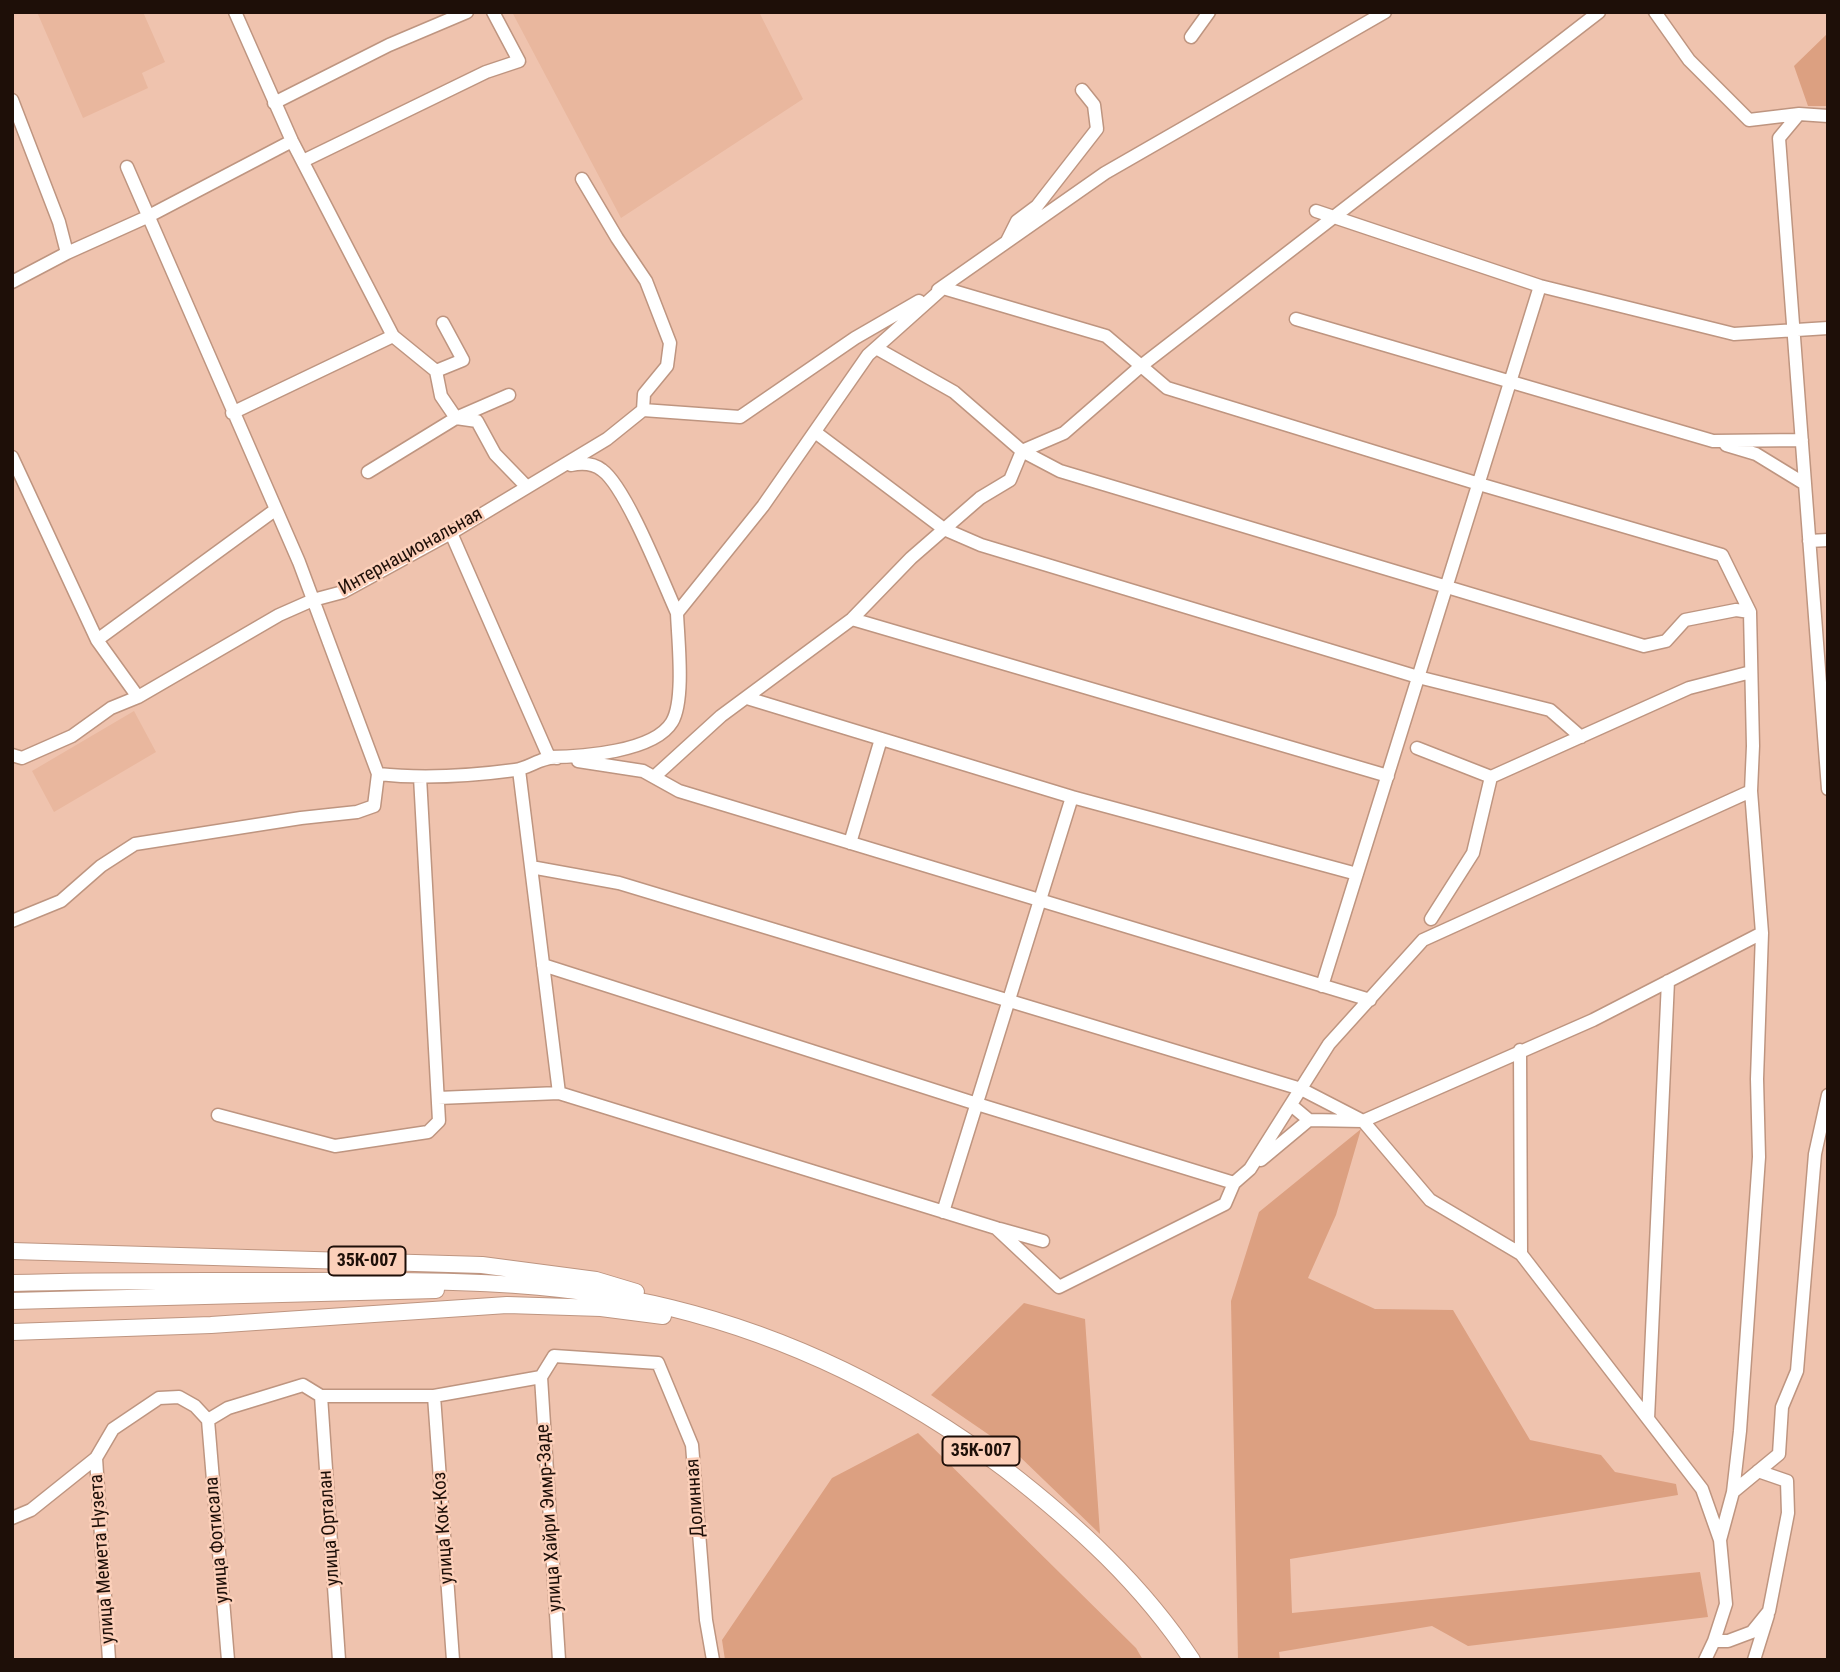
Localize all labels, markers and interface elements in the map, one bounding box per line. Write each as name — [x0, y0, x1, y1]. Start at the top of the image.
street label: Интернациональная — [335, 503, 487, 601]
road number: 35К-007 — [328, 1246, 406, 1276]
street label: улица Хайри Эимр-Заде — [532, 1423, 568, 1613]
road number: 35К-007 — [942, 1436, 1020, 1466]
street label: Долинная — [682, 1458, 710, 1538]
street label: улица Орталан — [315, 1469, 345, 1587]
street label: улица Кок-Коз — [429, 1471, 459, 1585]
street label: улица Мемета Нузета — [86, 1473, 120, 1645]
street label: улица Фотисала — [201, 1476, 235, 1604]

